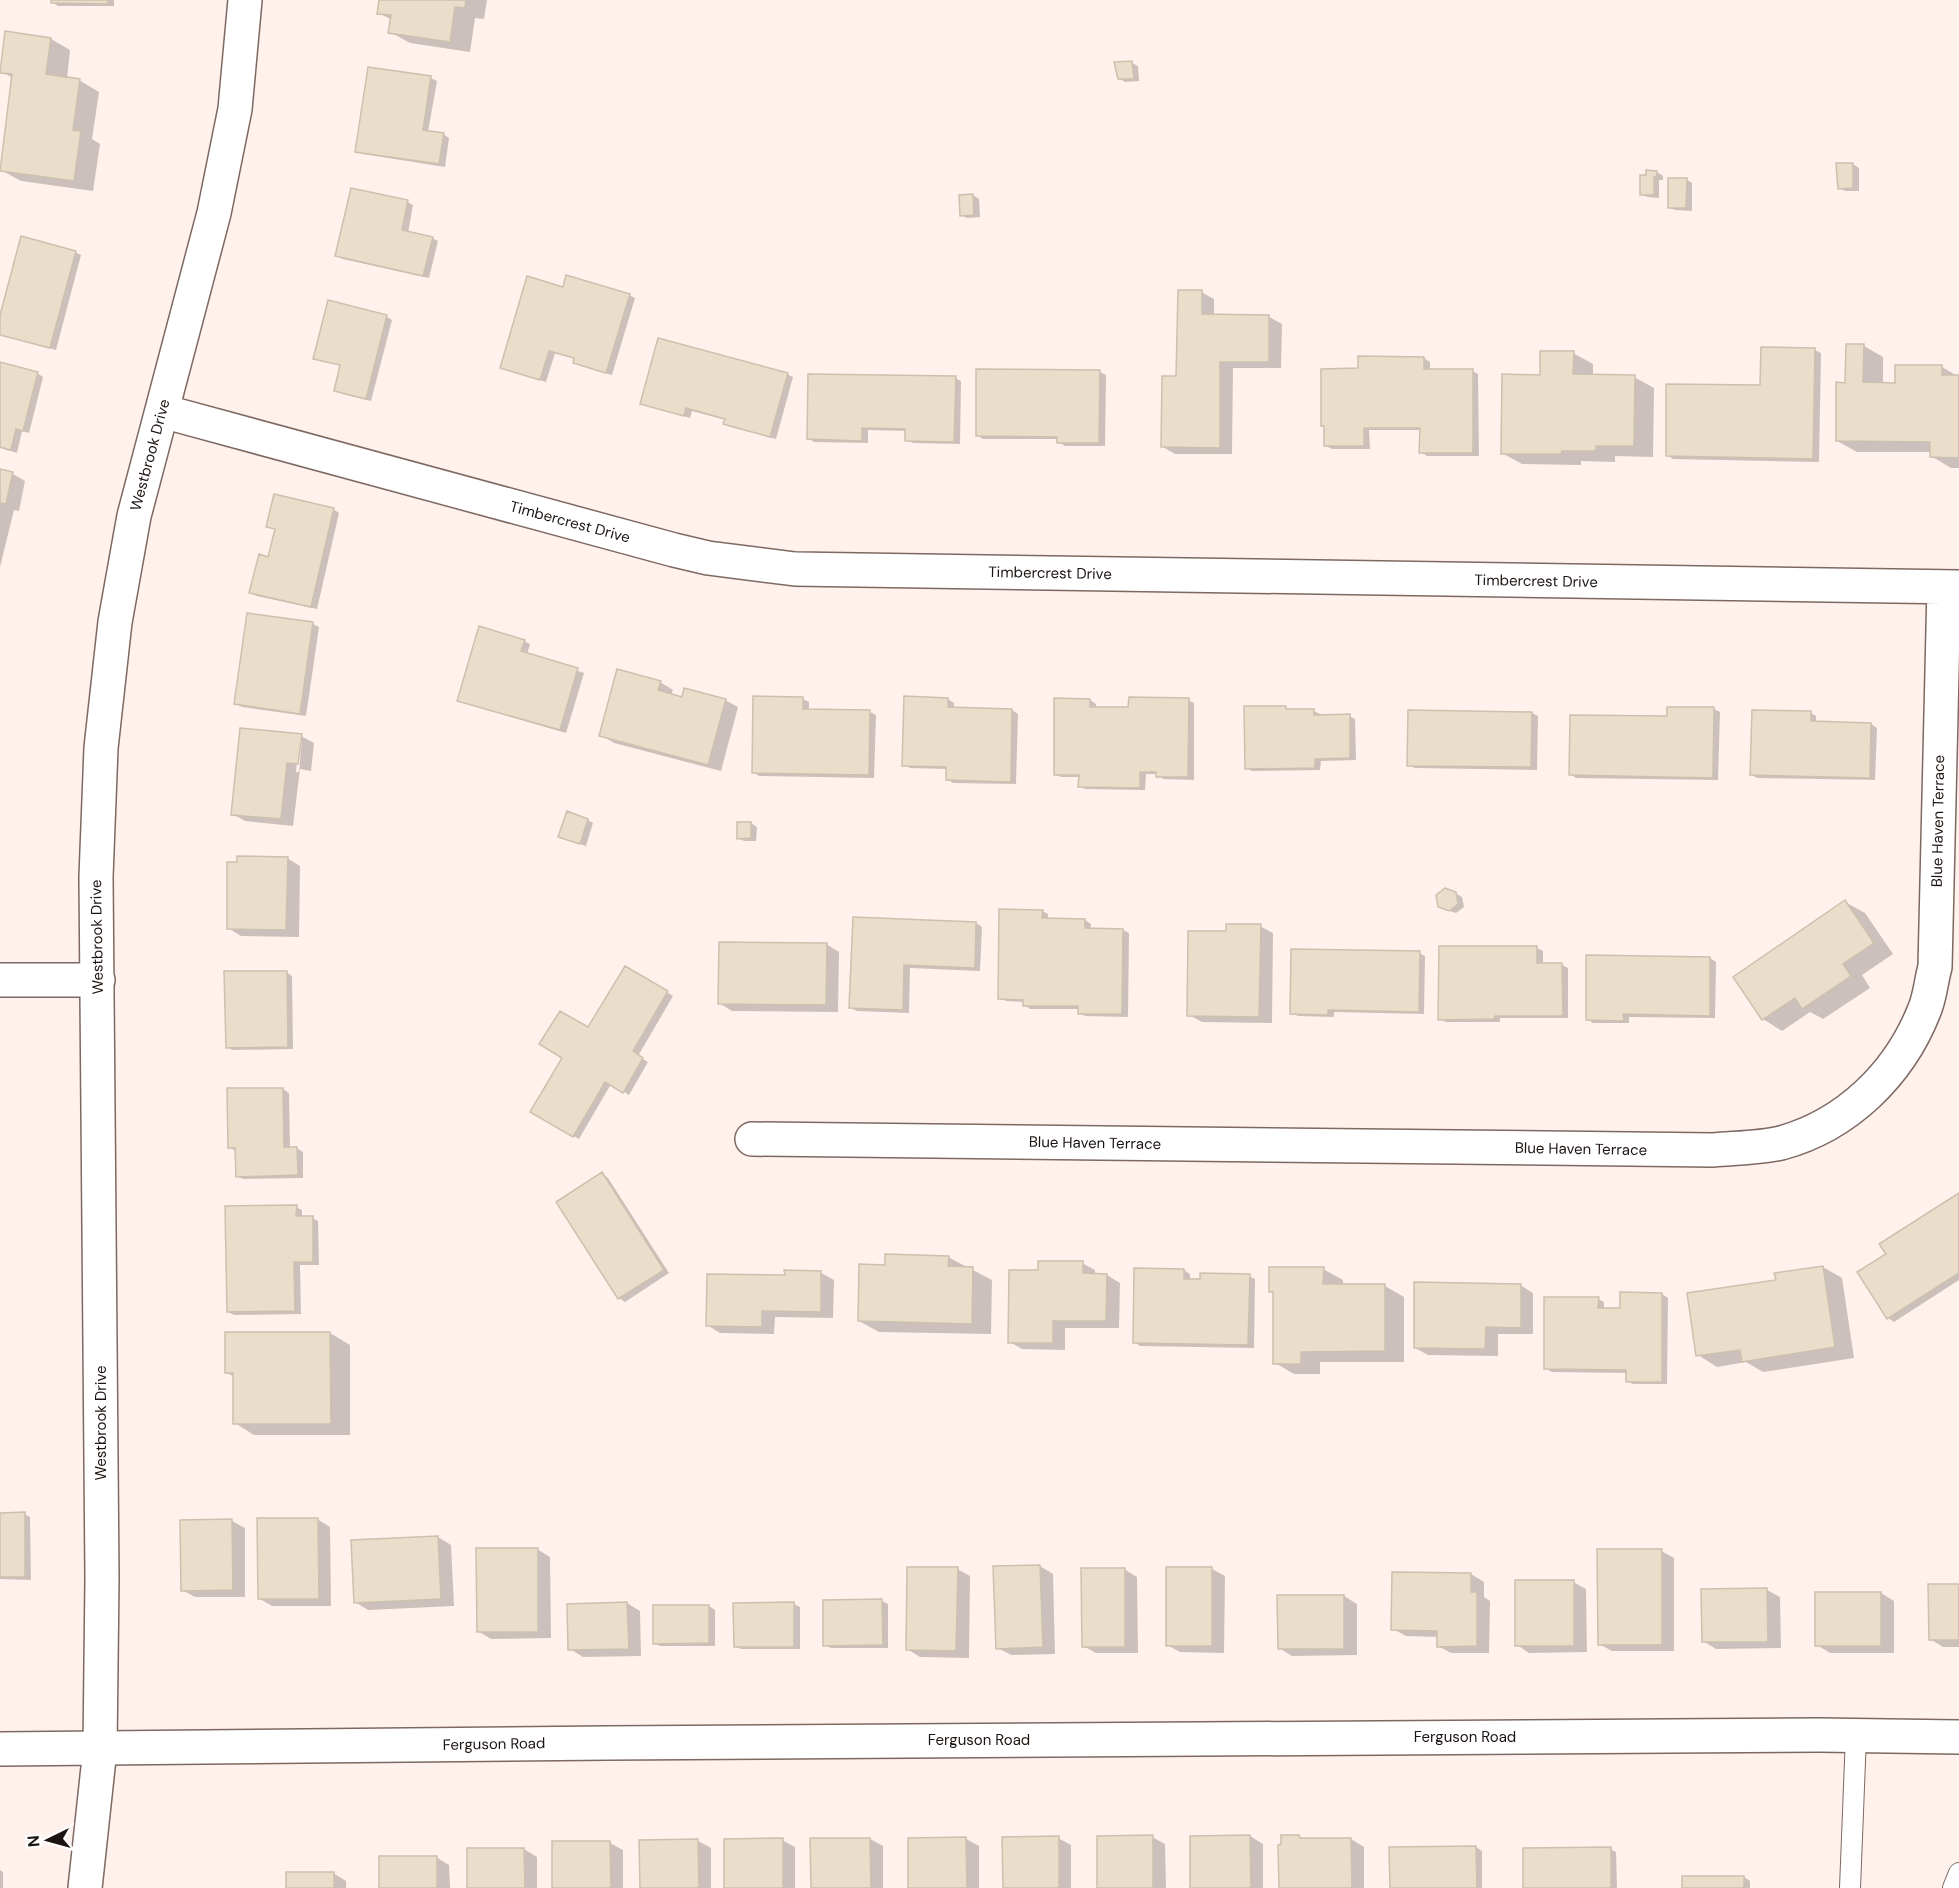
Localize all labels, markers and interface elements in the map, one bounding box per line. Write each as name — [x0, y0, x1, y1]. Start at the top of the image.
street label: Westbrook Drive — [125, 397, 175, 513]
street label: Timbercrest Drive — [508, 496, 632, 548]
street label: Timbercrest Drive — [988, 562, 1112, 584]
street label: Timbercrest Drive — [1474, 570, 1598, 592]
street label: Blue Haven Terrace — [1927, 755, 1949, 887]
street label: Westbrook Drive — [86, 879, 108, 995]
street label: Blue Haven Terrace — [1029, 1132, 1161, 1154]
street label: Blue Haven Terrace — [1515, 1138, 1647, 1160]
street label: Westbrook Drive — [91, 1366, 111, 1480]
street label: Ferguson Road — [1414, 1727, 1516, 1747]
street label: Ferguson Road — [928, 1730, 1030, 1750]
street label: Ferguson Road — [443, 1733, 545, 1755]
north arrow — [18, 1810, 78, 1870]
text: N — [23, 1835, 45, 1848]

